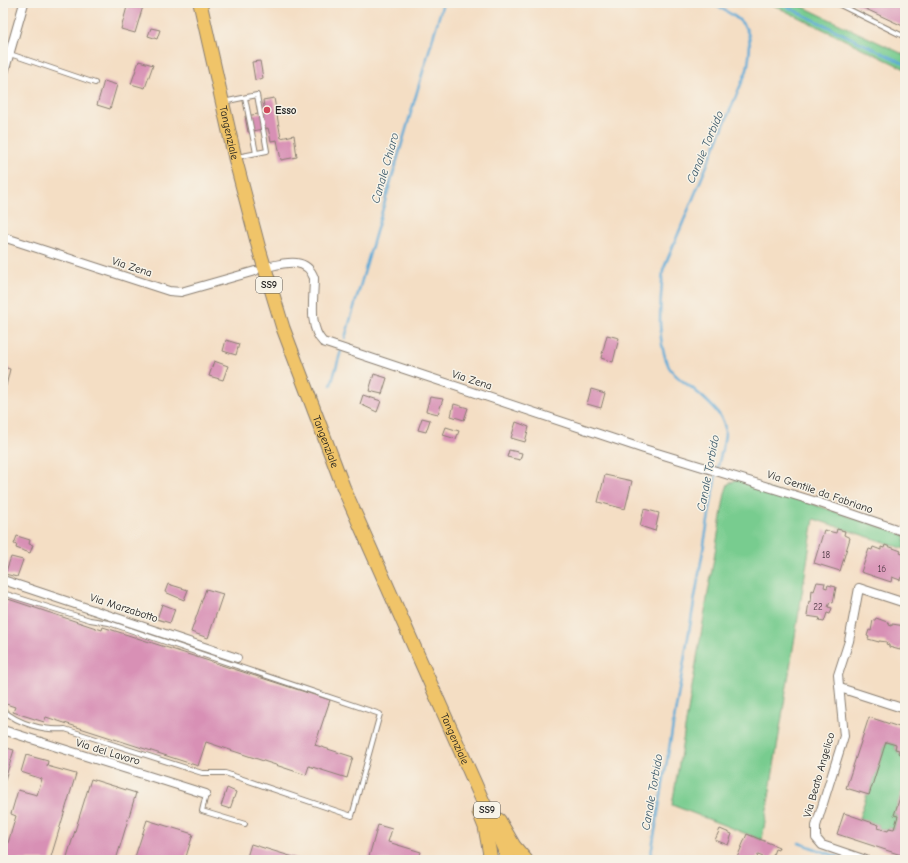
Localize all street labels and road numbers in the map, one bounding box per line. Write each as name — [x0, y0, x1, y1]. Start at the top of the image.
street label: Tangenziale — [217, 105, 242, 161]
street label: Via Zena — [110, 254, 154, 280]
road number: SS9 — [256, 277, 282, 293]
street label: Via Zena — [450, 367, 494, 393]
street label: Tangenziale — [310, 414, 342, 470]
street label: Via Gentile da Fabriano — [765, 468, 875, 516]
street label: Via Marzabotto — [88, 591, 160, 625]
street label: Tangenziale — [438, 711, 472, 767]
street label: Via Beato Angelico — [801, 731, 837, 819]
street label: Via del Lavoro — [74, 736, 142, 768]
road number: SS9 — [474, 802, 500, 818]

